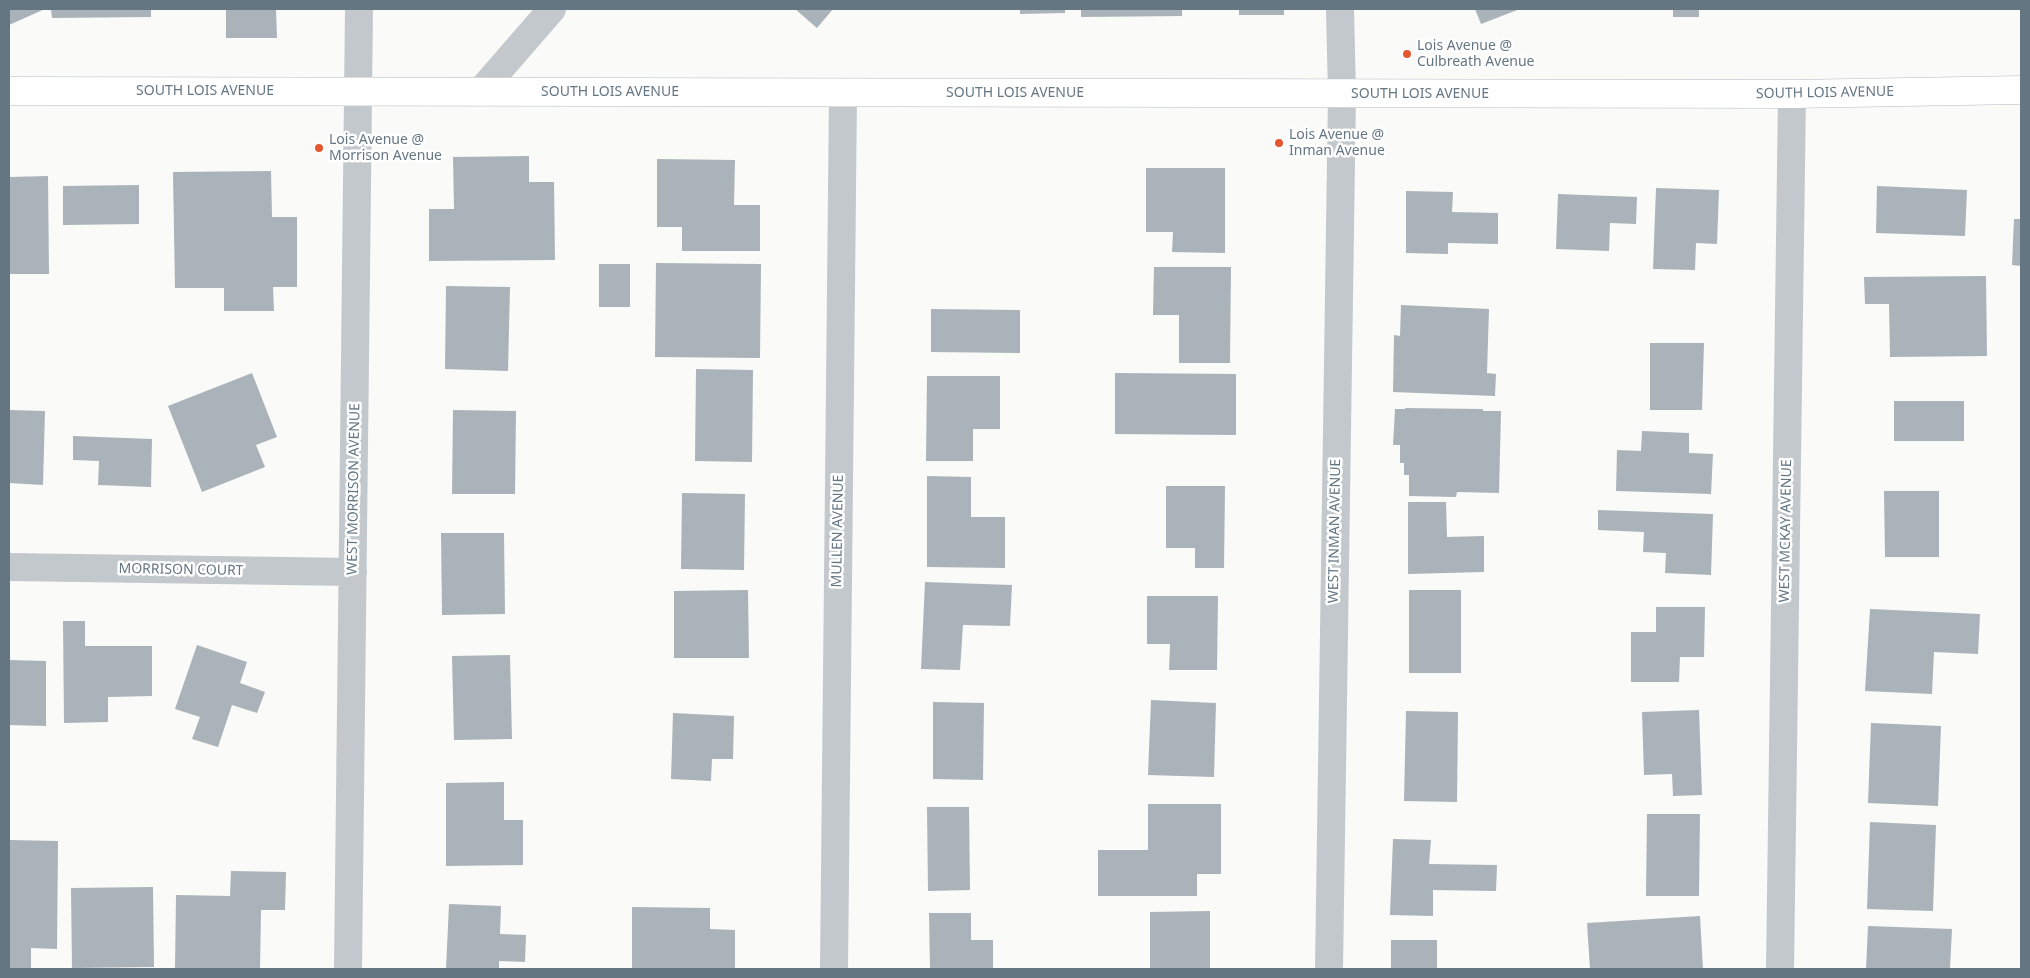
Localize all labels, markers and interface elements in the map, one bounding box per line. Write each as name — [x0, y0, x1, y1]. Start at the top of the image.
place label: Lois Avenue @ Culbreath Avenue — [1417, 38, 1534, 70]
marker: Lois Avenue @ Culbreath Avenue — [1401, 48, 1413, 60]
street label: SOUTH LOIS AVENUE — [136, 83, 274, 99]
street label: SOUTH LOIS AVENUE — [1756, 83, 1894, 103]
street label: SOUTH LOIS AVENUE — [541, 84, 679, 100]
street label: SOUTH LOIS AVENUE — [946, 85, 1084, 101]
street label: SOUTH LOIS AVENUE — [1351, 86, 1489, 102]
place label: Lois Avenue @ Inman Avenue — [1289, 127, 1385, 160]
place label: Lois Avenue @ Morrison Avenue — [329, 132, 442, 164]
marker: Lois Avenue @ Inman Avenue — [1273, 137, 1285, 149]
marker: Lois Avenue @ Morrison Avenue — [313, 142, 325, 154]
street label: WEST MORRISON AVENUE — [344, 403, 364, 575]
street label: WEST INMAN AVENUE — [1325, 459, 1345, 603]
street label: WEST MCKAY AVENUE — [1776, 459, 1796, 603]
street label: MULLEN AVENUE — [829, 474, 847, 588]
street label: MORRISON COURT — [118, 561, 244, 579]

